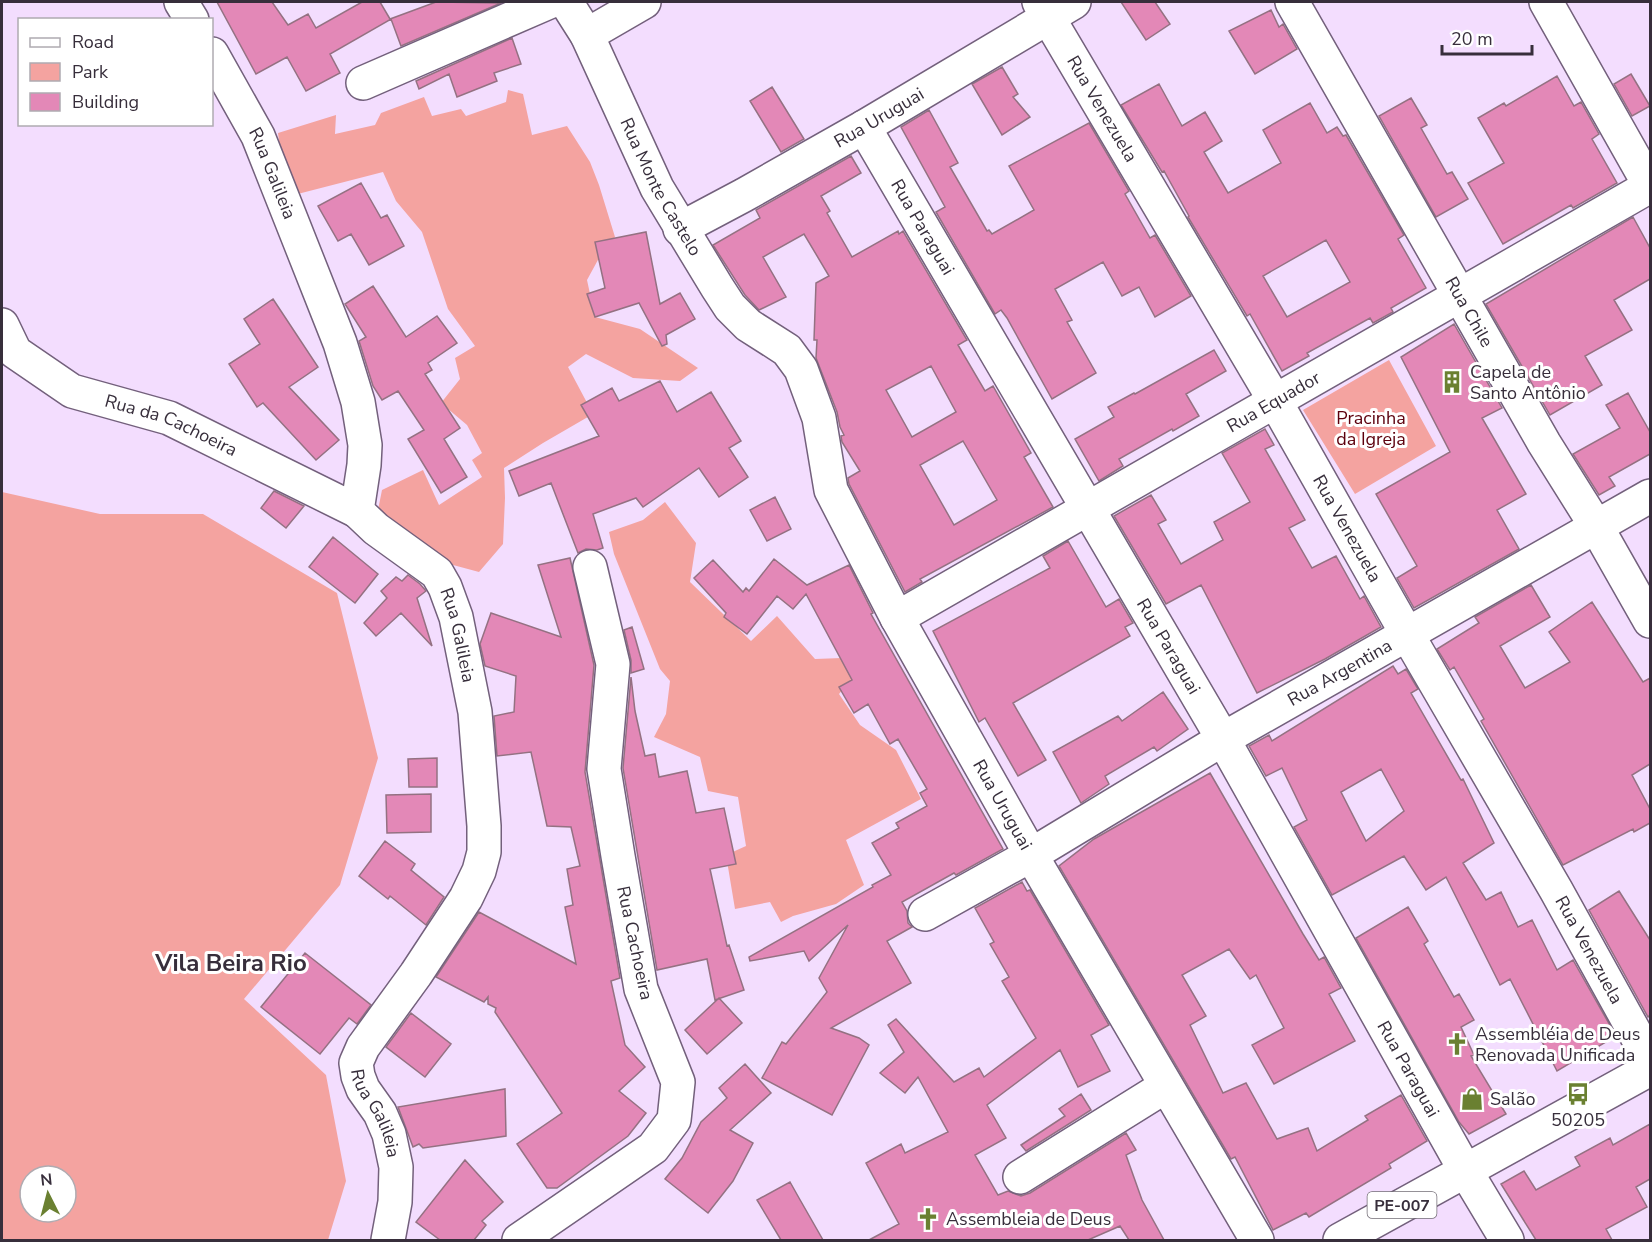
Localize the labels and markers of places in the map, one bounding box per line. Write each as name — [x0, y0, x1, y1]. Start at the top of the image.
place label: Capela de Santo Antônio — [1470, 360, 1586, 405]
building icon: Capela de Santo Antônio — [1439, 369, 1465, 395]
place label: Assembléia de Deus Renovada Unificada — [1475, 1022, 1640, 1067]
church icon: Assembléia de Deus Renovada Unificada — [1444, 1031, 1470, 1057]
bus stop icon: 50205 — [1565, 1081, 1591, 1107]
shop icon: Salão — [1459, 1086, 1485, 1112]
place label: Salão — [1490, 1087, 1536, 1111]
place label: 50205 — [1551, 1108, 1605, 1132]
church icon: Assembleia de Deus — [915, 1206, 941, 1232]
place label: Assembleia de Deus — [946, 1207, 1111, 1231]

